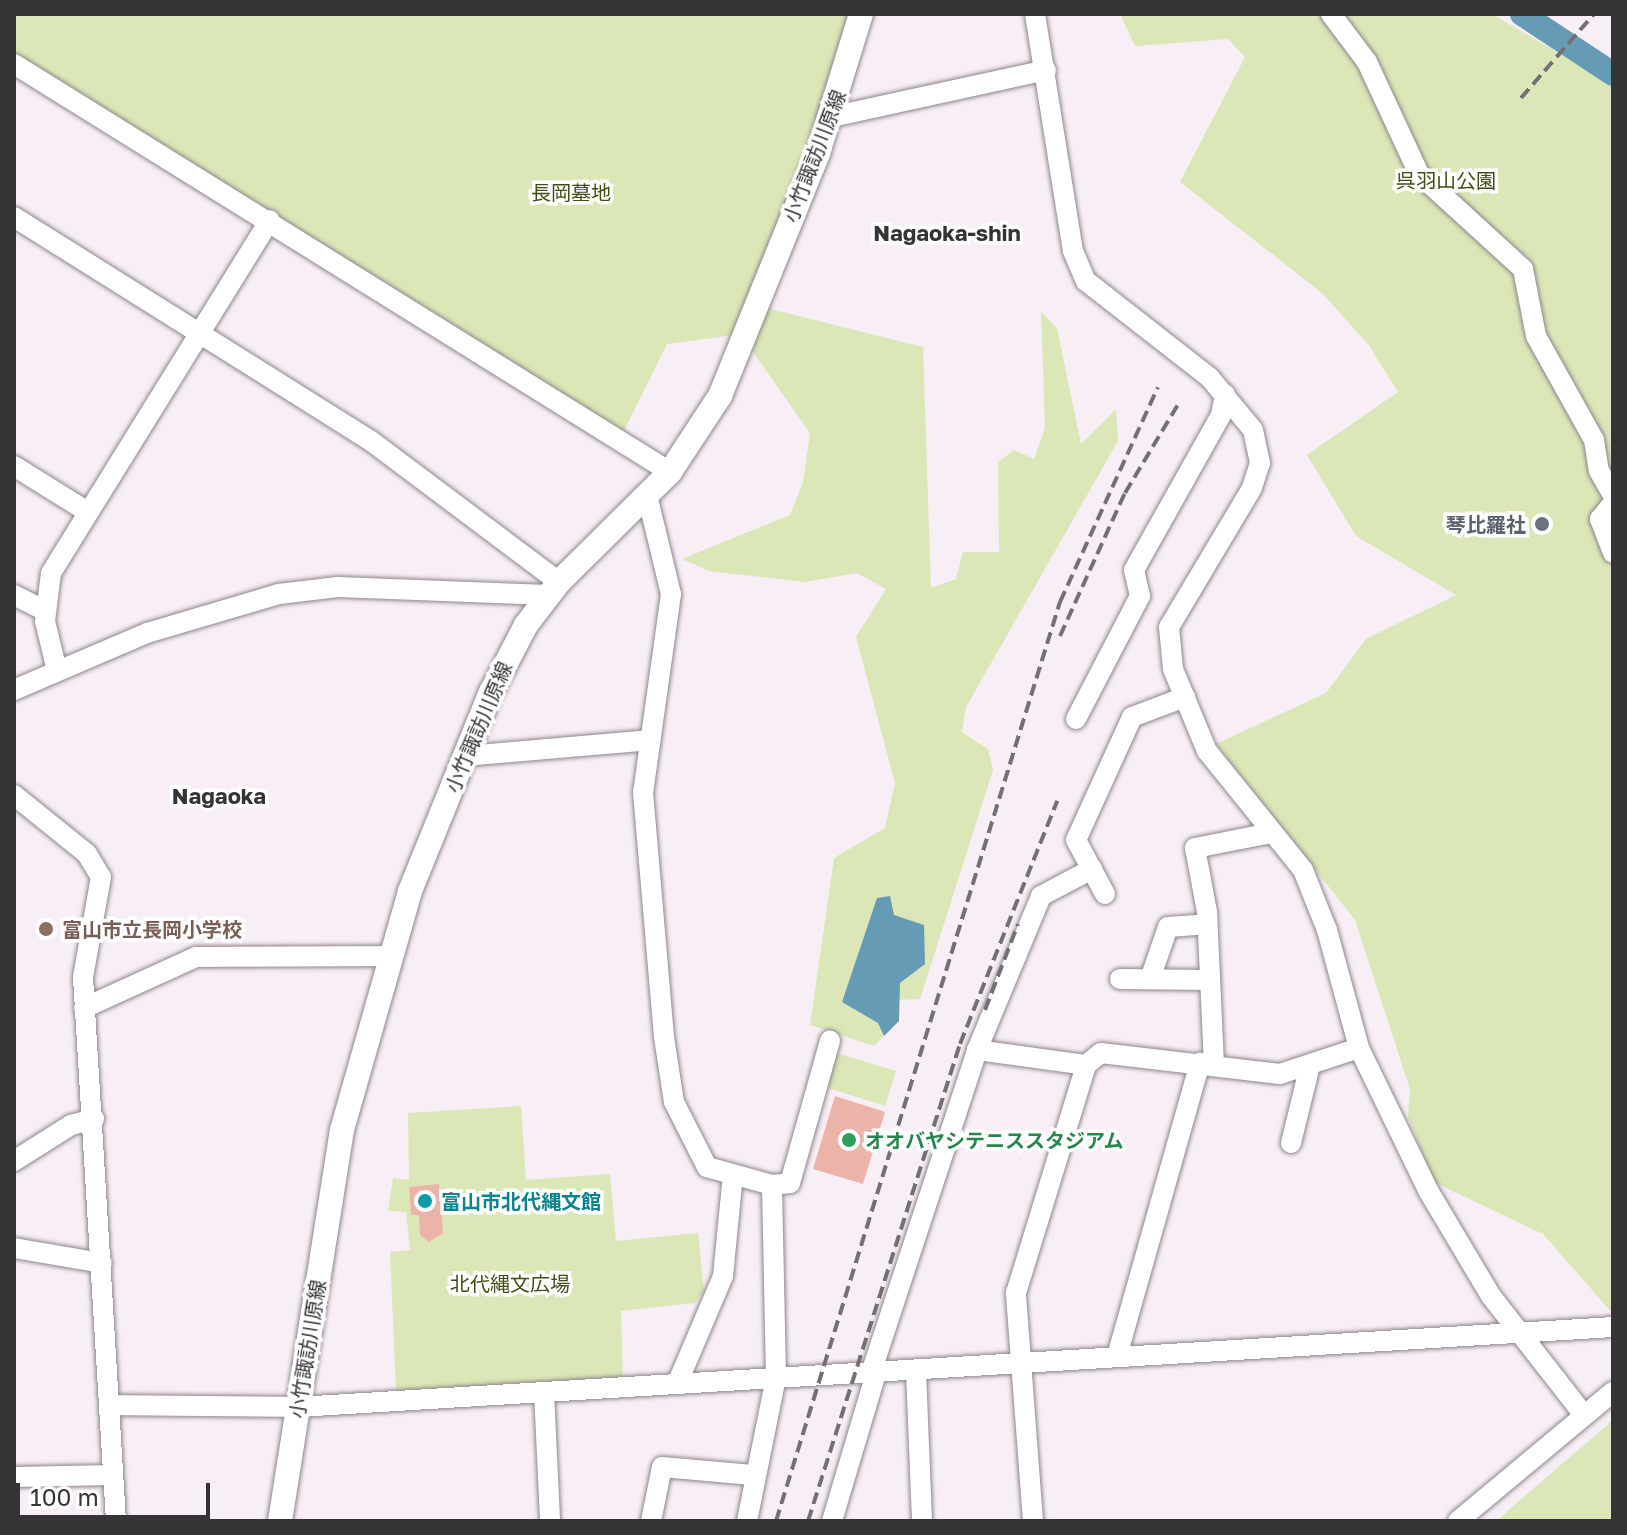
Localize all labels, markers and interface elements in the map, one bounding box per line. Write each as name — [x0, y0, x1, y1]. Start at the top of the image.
street label: 小竹諏訪川原線 — [778, 86, 850, 226]
park label: 呉羽山公園 — [1396, 168, 1496, 192]
park label: 長岡墓地 — [531, 180, 611, 204]
district label: Nagaoka-shin — [873, 220, 1021, 246]
place label: 琴比羅社 — [1446, 512, 1526, 536]
marker: 琴比羅社 — [1533, 515, 1551, 533]
street label: 小竹諏訪川原線 — [440, 658, 516, 796]
district label: Nagaoka — [172, 783, 266, 809]
place label: 富山市立長岡小学校 — [62, 917, 242, 941]
marker: 富山市立長岡小学校 — [37, 920, 55, 938]
place label: オオバヤシテニススタジアム — [865, 1128, 1125, 1152]
marker: オオバヤシテニススタジアム — [840, 1131, 858, 1149]
place label: 富山市北代縄文館 — [441, 1189, 601, 1213]
marker: 富山市北代縄文館 — [416, 1192, 434, 1210]
park label: 北代縄文広場 — [450, 1271, 570, 1295]
street label: 小竹諏訪川原線 — [284, 1278, 330, 1420]
scale bar — [20, 1467, 214, 1517]
text: 100 m — [30, 1482, 99, 1511]

